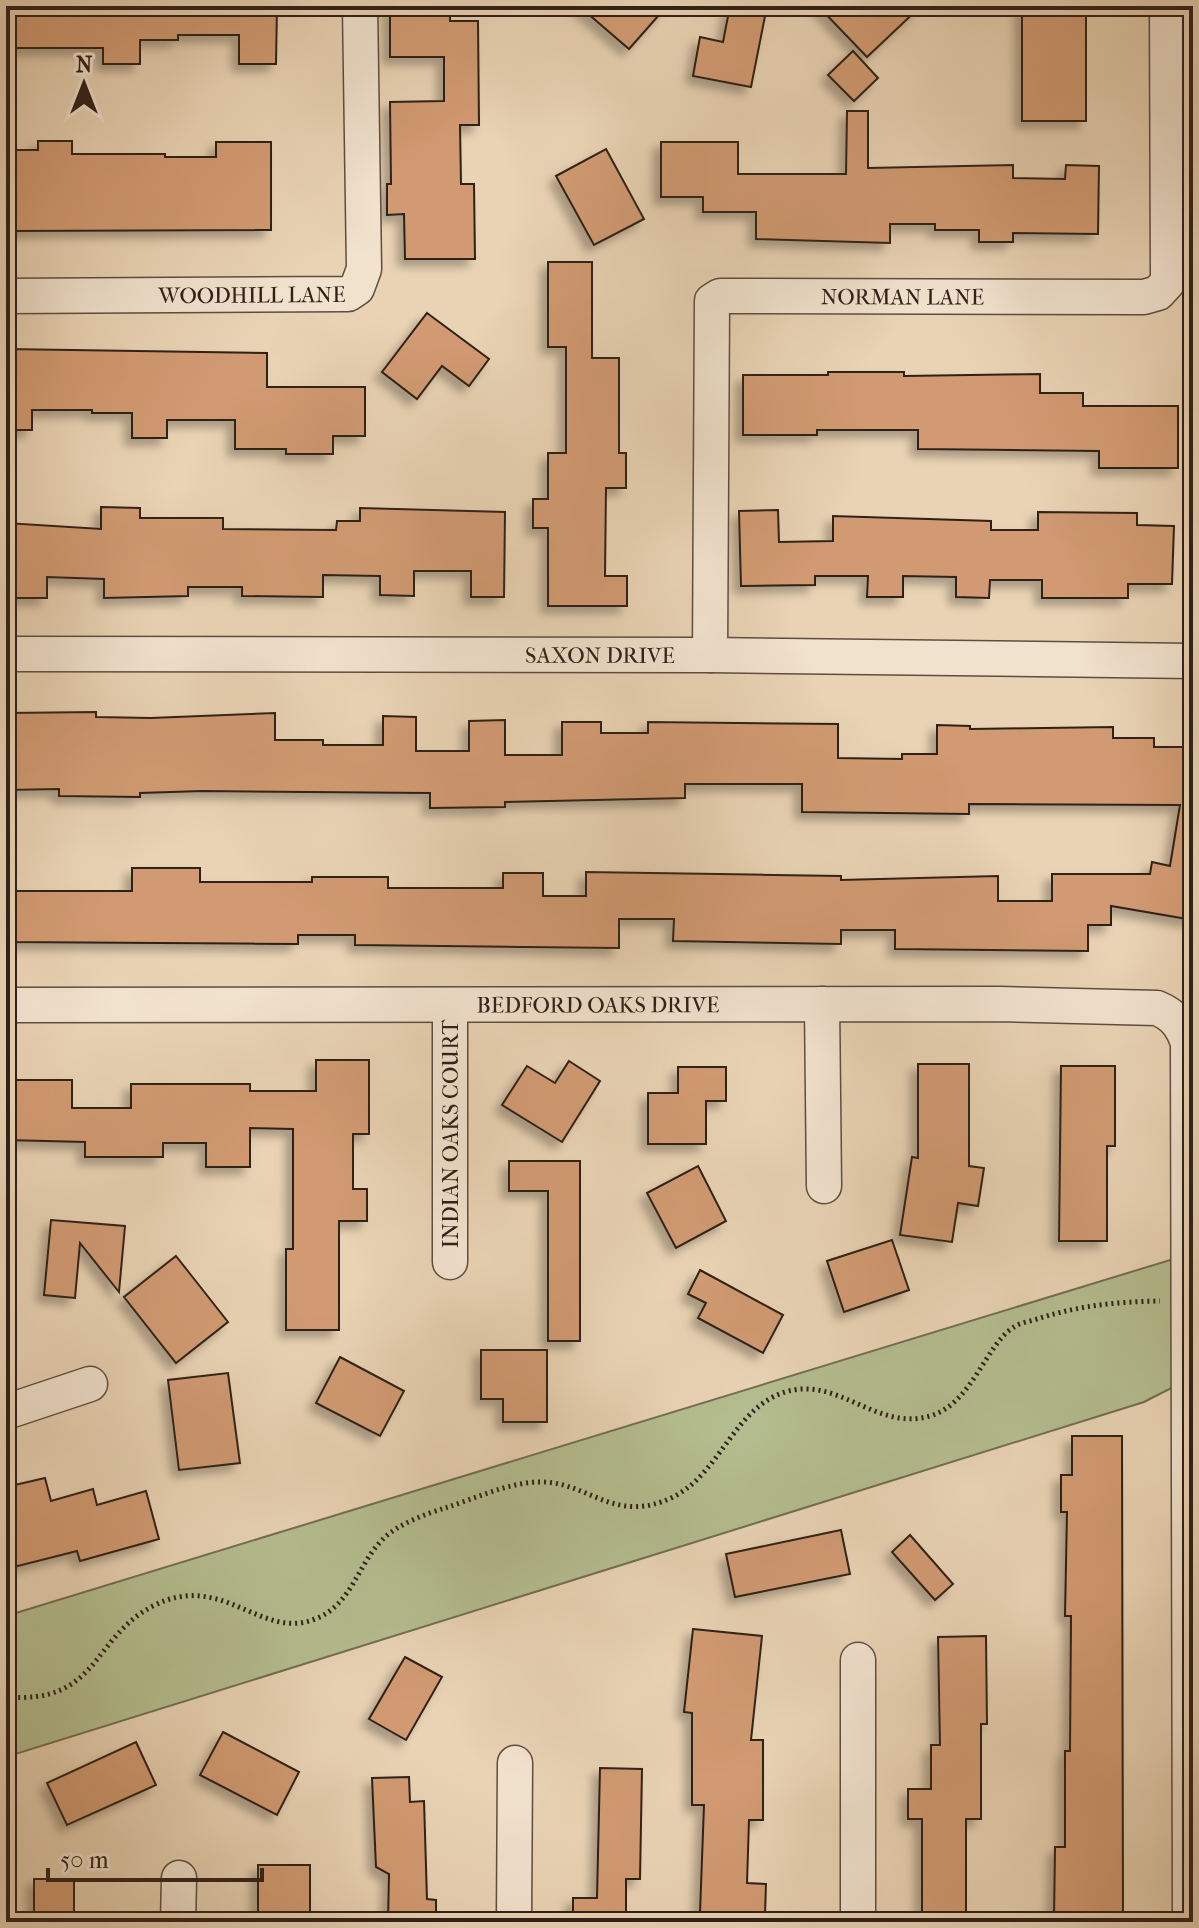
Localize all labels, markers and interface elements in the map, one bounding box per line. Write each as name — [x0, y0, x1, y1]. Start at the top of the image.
north arrow — [44, 44, 124, 124]
text: N — [76, 52, 93, 78]
street label: WOODHILL LANE — [157, 282, 346, 309]
street label: NORMAN LANE — [821, 284, 984, 311]
street label: SAXON DRIVE — [525, 643, 675, 669]
street label: BEDFORD OAKS DRIVE — [477, 992, 719, 1019]
street label: INDIAN OAKS COURT — [438, 1019, 464, 1248]
scale bar — [48, 1832, 262, 1882]
text: 50 m — [60, 1846, 109, 1874]

